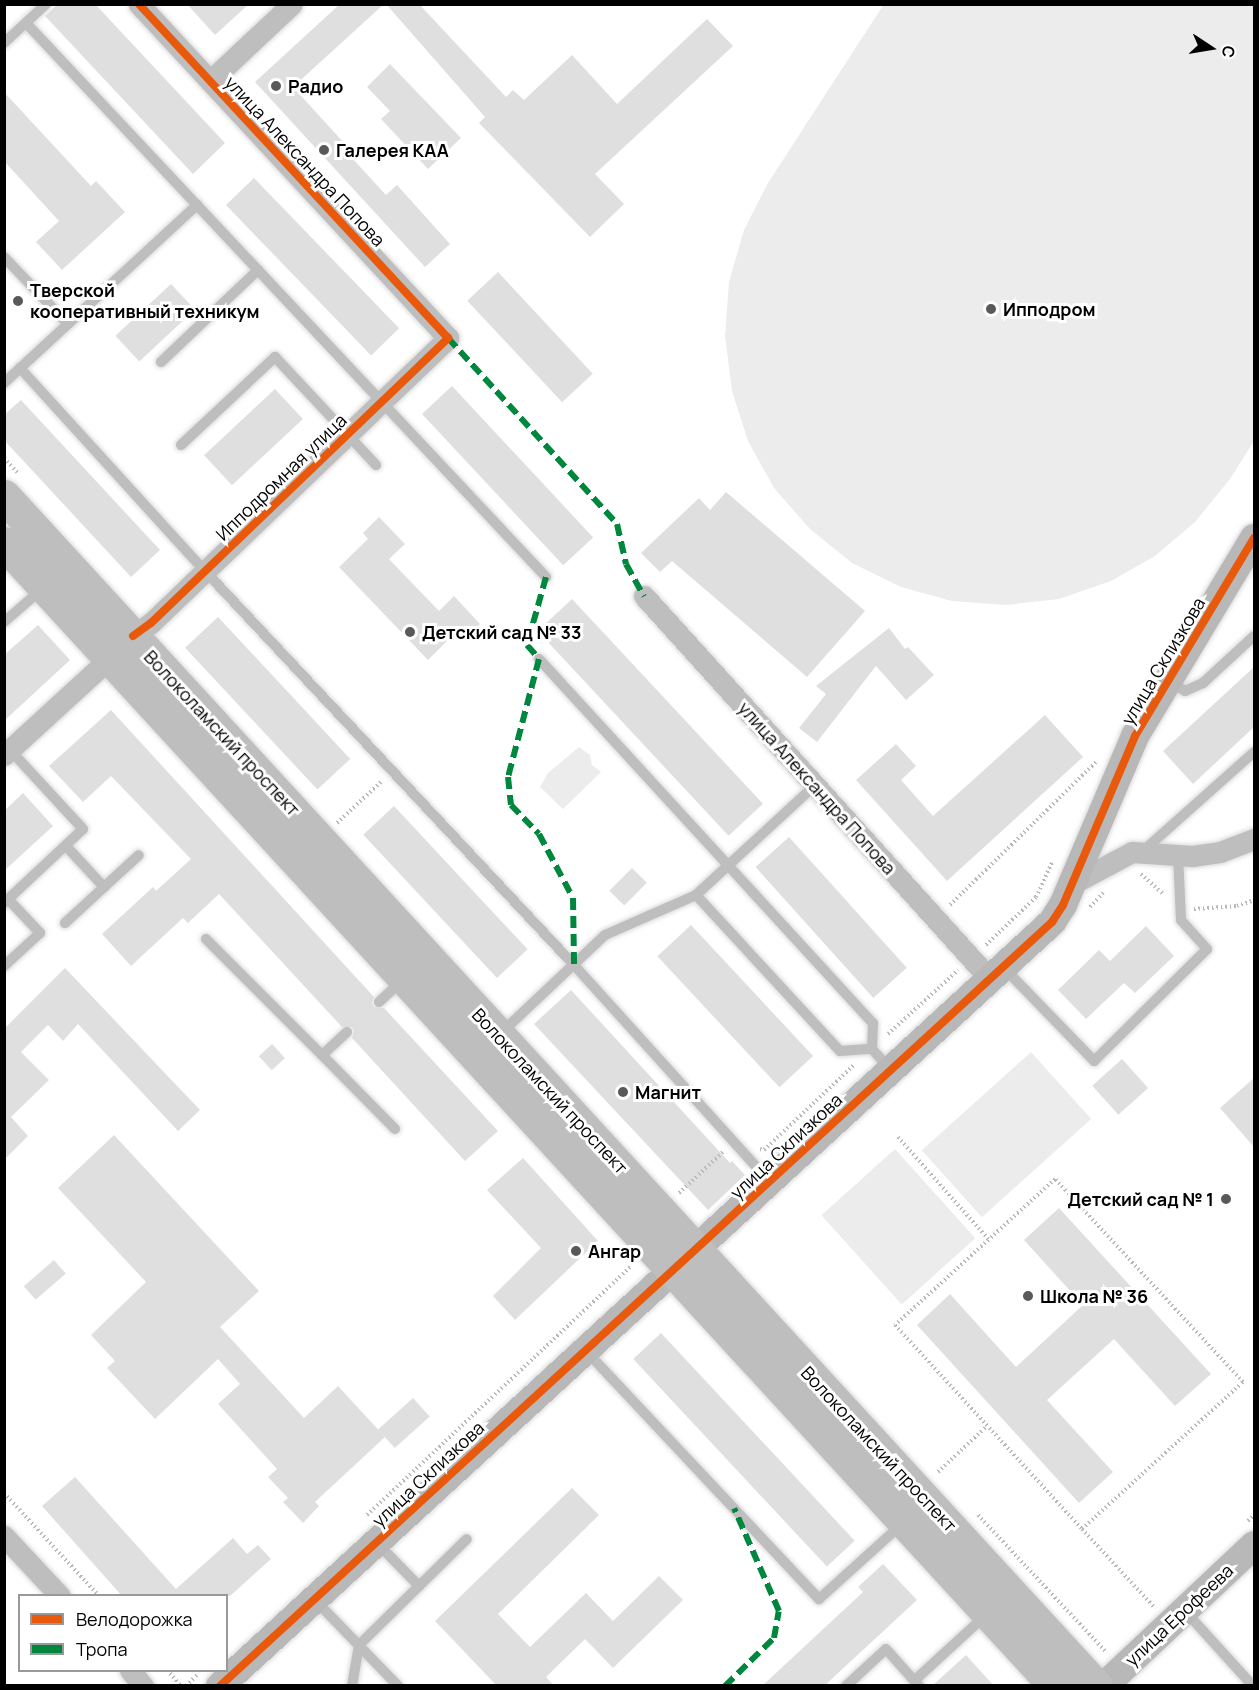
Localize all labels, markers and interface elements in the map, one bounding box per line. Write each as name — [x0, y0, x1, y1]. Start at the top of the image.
north arrow — [1181, 18, 1241, 78]
text: С — [1217, 44, 1241, 60]
street label: улица Александра Попова — [220, 71, 390, 251]
place label: Радио — [288, 75, 343, 97]
marker: Радио — [269, 79, 283, 93]
place label: Галерея КАА — [336, 139, 449, 161]
marker: Галерея КАА — [317, 143, 331, 157]
place label: Тверской кооперативный техникум — [30, 280, 260, 322]
marker: Тверской кооперативный техникум — [11, 294, 25, 308]
place label: Ипподром — [1003, 298, 1096, 320]
marker: Ипподром — [984, 302, 998, 316]
street label: Ипподромная улица — [211, 409, 351, 545]
street label: улица Склизкова — [1116, 593, 1210, 729]
place label: Детский сад № 33 — [422, 621, 581, 643]
marker: Детский сад № 33 — [403, 625, 417, 639]
street label: Волоколамский проспект — [140, 646, 304, 820]
street label: улица Александра Попова — [734, 697, 900, 879]
street label: Волоколамский проспект — [468, 1004, 632, 1178]
place label: Магнит — [635, 1081, 701, 1103]
marker: Магнит — [616, 1085, 630, 1099]
street label: улица Склизкова — [726, 1089, 846, 1203]
place label: Детский сад № 1 — [1068, 1188, 1214, 1210]
marker: Детский сад № 1 — [1219, 1192, 1233, 1206]
place label: Ангар — [588, 1240, 641, 1262]
marker: Ангар — [569, 1244, 583, 1258]
place label: Школа № 36 — [1040, 1285, 1148, 1307]
marker: Школа № 36 — [1021, 1289, 1035, 1303]
street label: Волоколамский проспект — [797, 1362, 961, 1536]
street label: улица Склизкова — [368, 1417, 488, 1531]
street label: улица Ерофеева — [1121, 1559, 1237, 1671]
legend — [18, 1594, 228, 1672]
text: Велодорожка — [76, 1607, 193, 1631]
text: Тропа — [76, 1637, 127, 1661]

